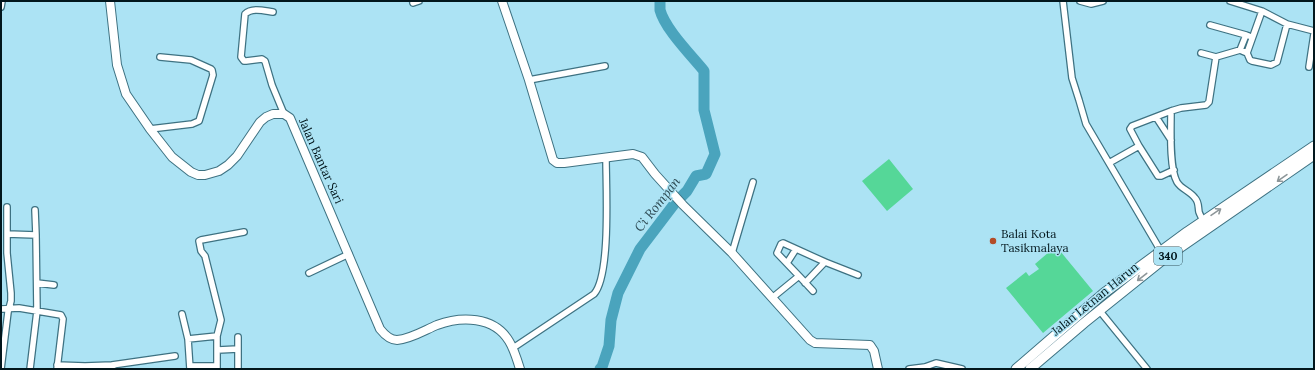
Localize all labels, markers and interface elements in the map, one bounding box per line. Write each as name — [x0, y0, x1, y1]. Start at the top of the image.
street label: Jalan Bantar Sari — [295, 115, 347, 206]
water label: Ci Rompan — [631, 173, 684, 235]
one-way arrow — [1277, 174, 1288, 182]
one-way arrow — [1210, 208, 1221, 216]
place label: Balai Kota Tasikmalaya — [1001, 226, 1069, 255]
marker: Balai Kota Tasikmalaya — [988, 236, 998, 246]
road number: 340 — [1154, 247, 1182, 265]
street label: Jalan Letnan Harun — [1047, 259, 1141, 339]
one-way arrow — [1136, 272, 1147, 281]

